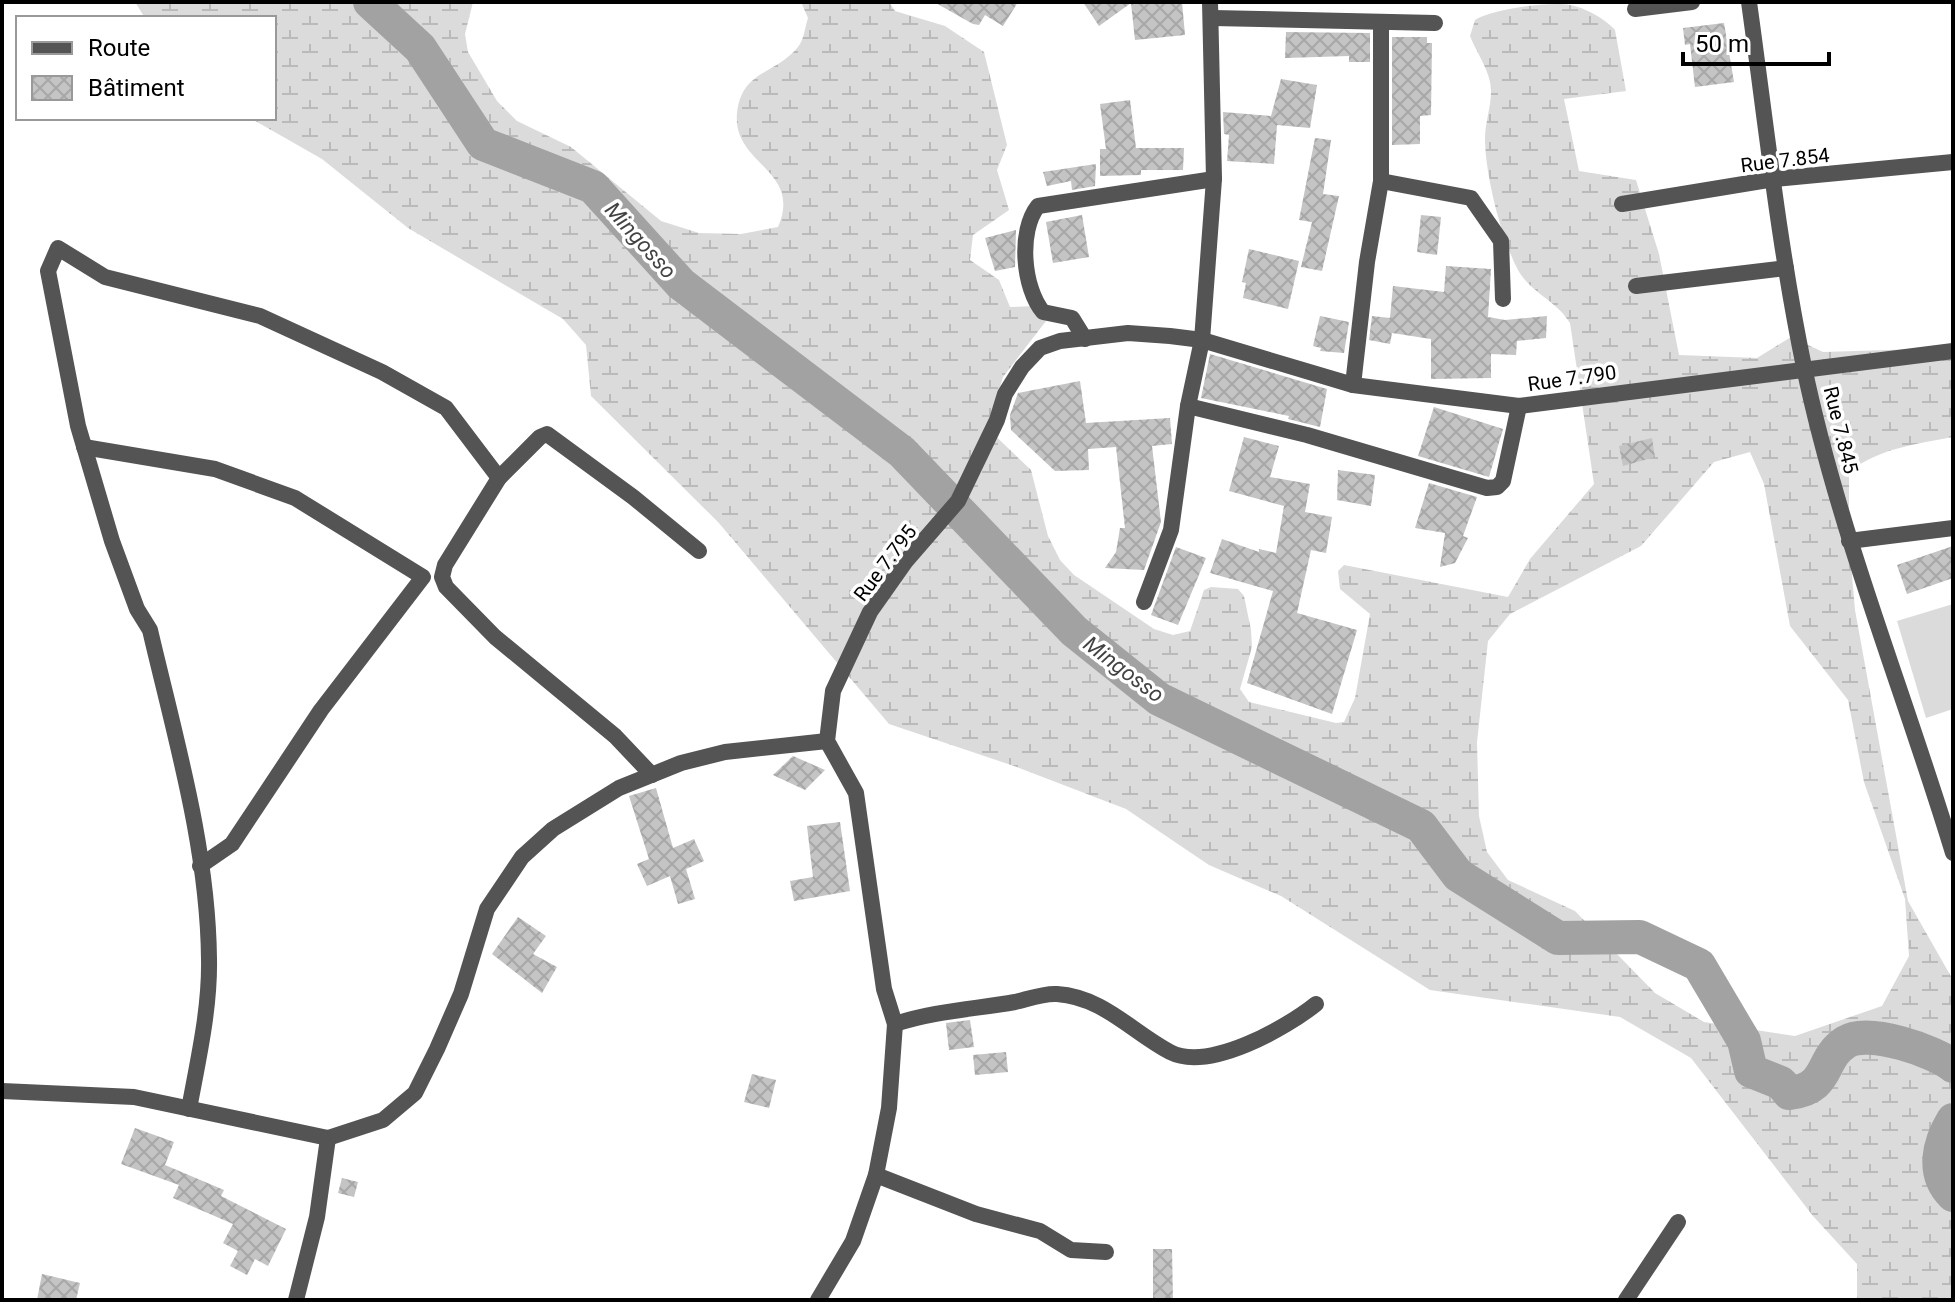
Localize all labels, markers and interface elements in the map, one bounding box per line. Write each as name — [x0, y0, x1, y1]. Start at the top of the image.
legend — [16, 16, 276, 120]
scale bar — [1683, 16, 1829, 66]
text: 50 m — [1695, 30, 1749, 58]
text: Route — [88, 34, 150, 62]
text: Bâtiment — [88, 74, 185, 102]
street label: Rue 7.854 — [1739, 143, 1831, 177]
water label: Mingosso — [600, 197, 681, 284]
street label: Rue 7.790 — [1526, 360, 1618, 396]
street label: Rue 7.845 — [1819, 384, 1863, 476]
street label: Rue 7.795 — [849, 520, 921, 606]
water label: Mingosso — [1079, 631, 1169, 708]

